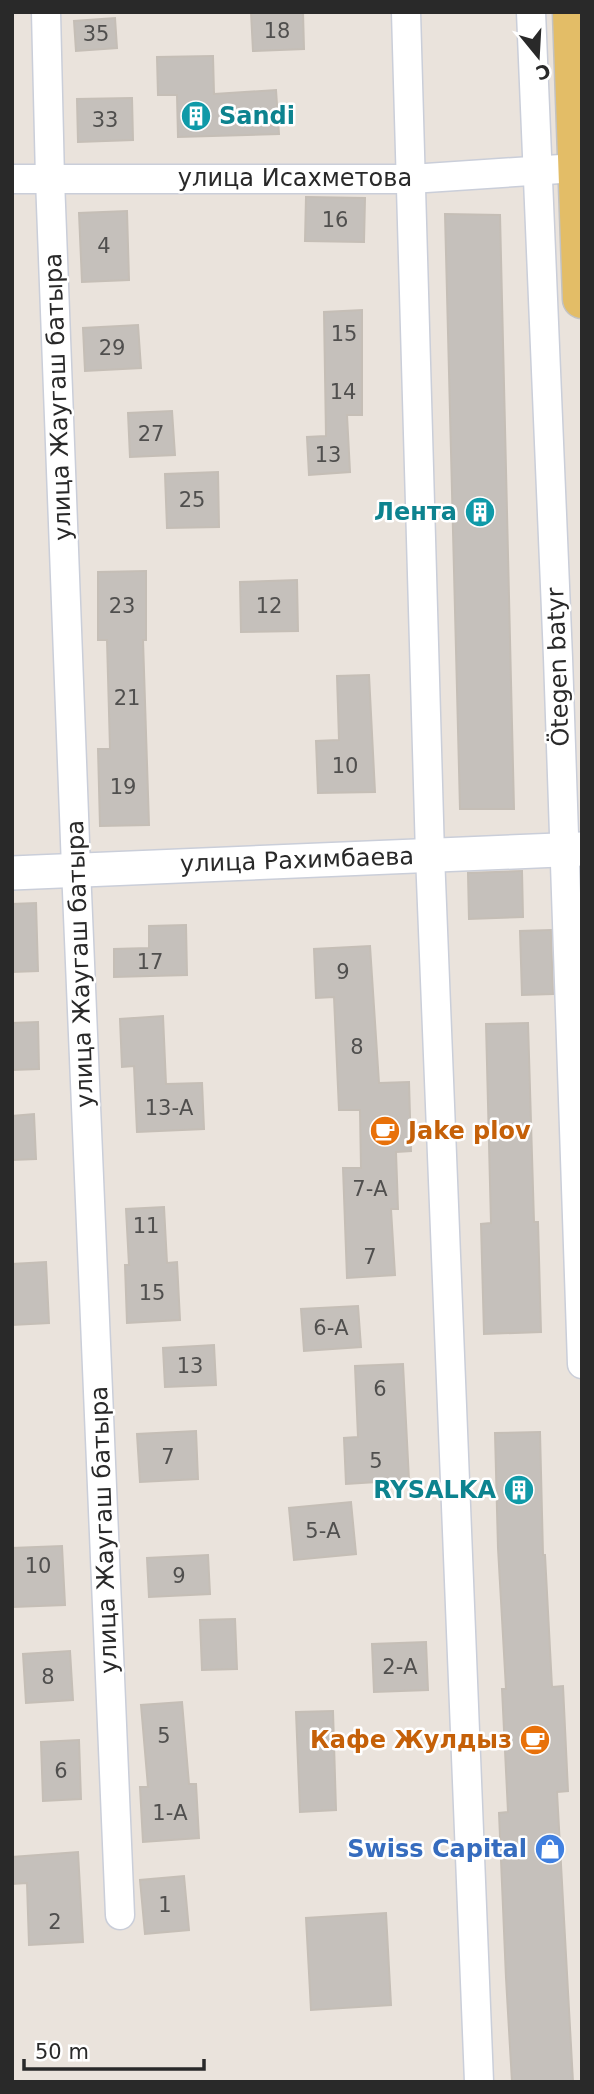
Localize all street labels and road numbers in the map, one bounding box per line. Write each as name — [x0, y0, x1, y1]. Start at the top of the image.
street label: улица Исахметова — [178, 164, 412, 192]
street label: улица Жаугаш батыра — [39, 253, 77, 541]
street label: Ötegen batyr — [540, 587, 575, 747]
street label: улица Жаугаш батыра — [61, 820, 99, 1108]
street label: улица Рахимбаева — [180, 842, 414, 878]
street label: улица Жаугаш батыра — [85, 1386, 123, 1674]

